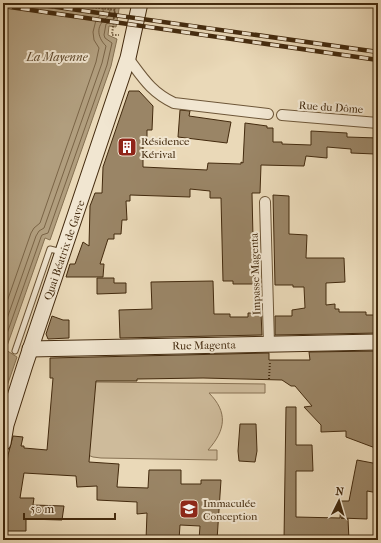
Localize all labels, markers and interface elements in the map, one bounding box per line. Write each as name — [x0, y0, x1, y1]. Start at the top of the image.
water label: La Mayenne — [25, 50, 89, 64]
street label: Rue du Dôme — [298, 99, 364, 116]
place label: Résidence Kérival — [141, 135, 190, 161]
building icon: Résidence Kérival — [116, 136, 138, 158]
street label: Quai Béatrix de Gavre — [41, 198, 88, 302]
street label: Impasse Magenta — [248, 232, 263, 315]
street label: Rue Magenta — [172, 338, 237, 353]
north arrow — [319, 481, 359, 521]
text: N — [335, 485, 345, 498]
scale bar — [24, 495, 115, 521]
place label: Immaculée Conception — [203, 497, 258, 523]
school or university icon: Immaculée Conception — [178, 498, 200, 520]
text: 50 m — [30, 502, 54, 516]

